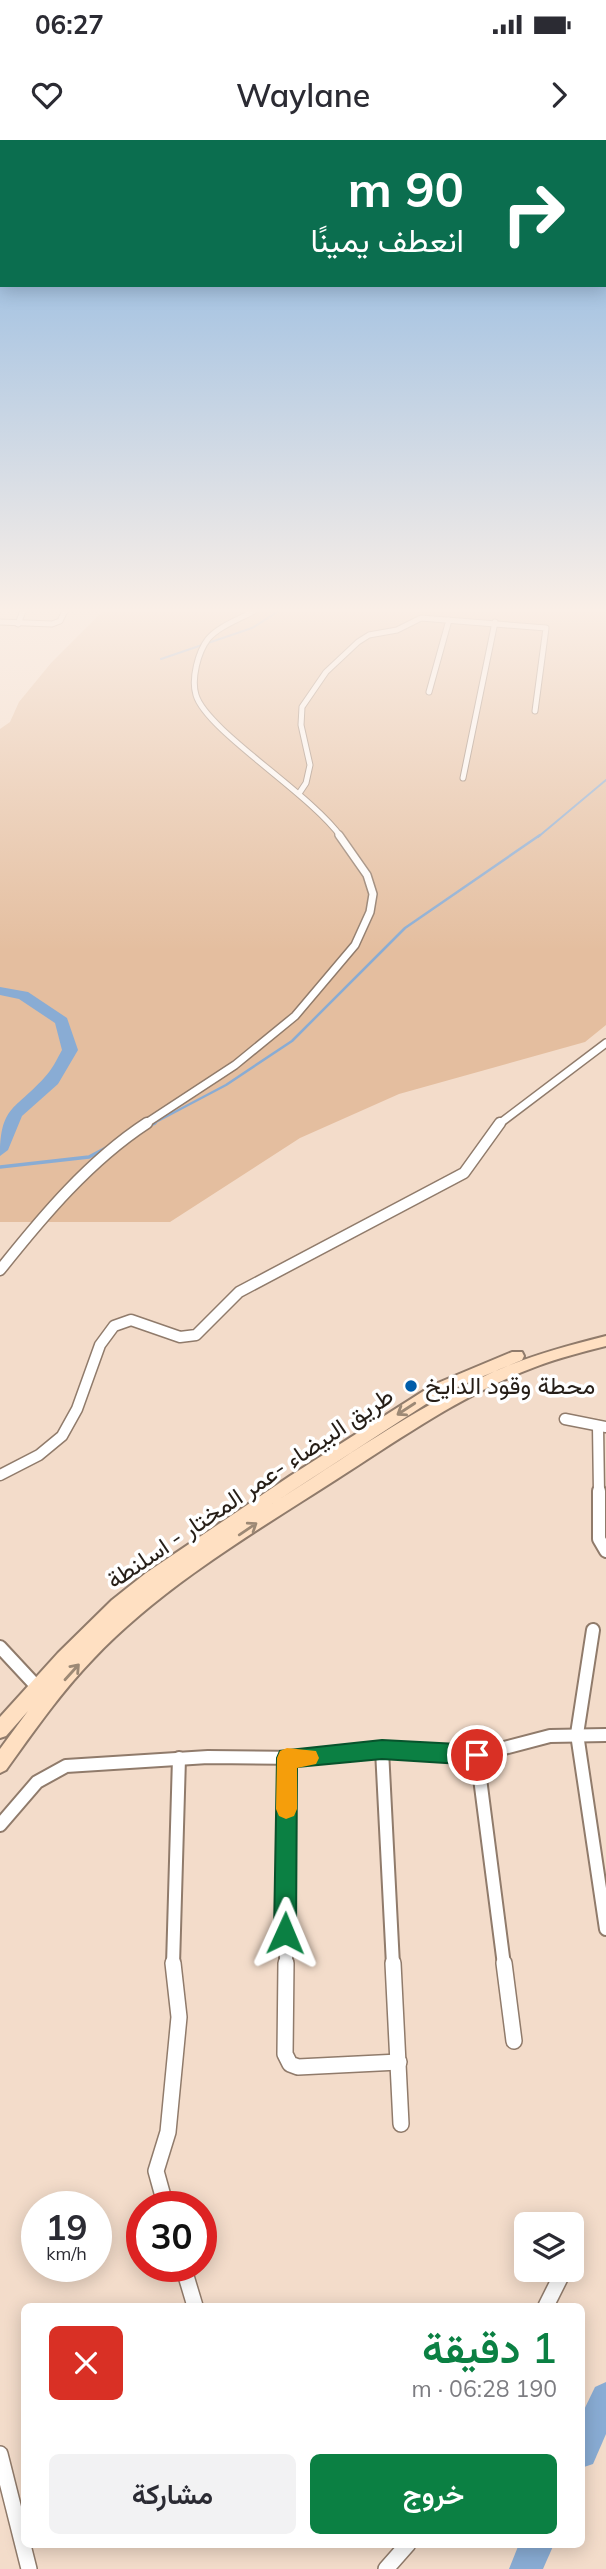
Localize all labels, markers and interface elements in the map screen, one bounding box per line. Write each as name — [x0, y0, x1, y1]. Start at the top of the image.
text: 06:27 — [35, 8, 104, 41]
text: Waylane — [236, 75, 370, 115]
icon: heart — [28, 76, 66, 114]
icon: forward — [540, 76, 578, 114]
text: 90 m — [348, 158, 464, 219]
icon: right — [488, 168, 579, 259]
text: انعطف يمينًا — [310, 220, 464, 260]
place label: محطة وقود الدايخ — [425, 1370, 595, 1403]
marker: محطة وقود الدايخ — [403, 1378, 419, 1394]
street label: طريق البيضاء -عمر المختار - اسلنطة — [100, 1380, 399, 1595]
one-way arrow — [397, 1402, 417, 1416]
one-way arrow — [237, 1521, 257, 1535]
one-way arrow — [64, 1663, 80, 1681]
pin — [447, 1725, 507, 1785]
icon: arrive — [458, 1736, 496, 1774]
position arrow — [248, 1896, 322, 1970]
speed limit sign: 30 — [126, 2191, 217, 2282]
text: 19 — [45, 2205, 88, 2249]
map controls — [514, 2212, 584, 2282]
button: layers — [514, 2212, 584, 2282]
text: km/h — [46, 2242, 87, 2265]
text: 1 دقيقة — [422, 2321, 557, 2374]
button: close — [49, 2326, 123, 2400]
text: 190 m · 06:28 — [412, 2374, 557, 2403]
button: مشاركة — [49, 2454, 296, 2534]
button: خروج — [310, 2454, 557, 2534]

